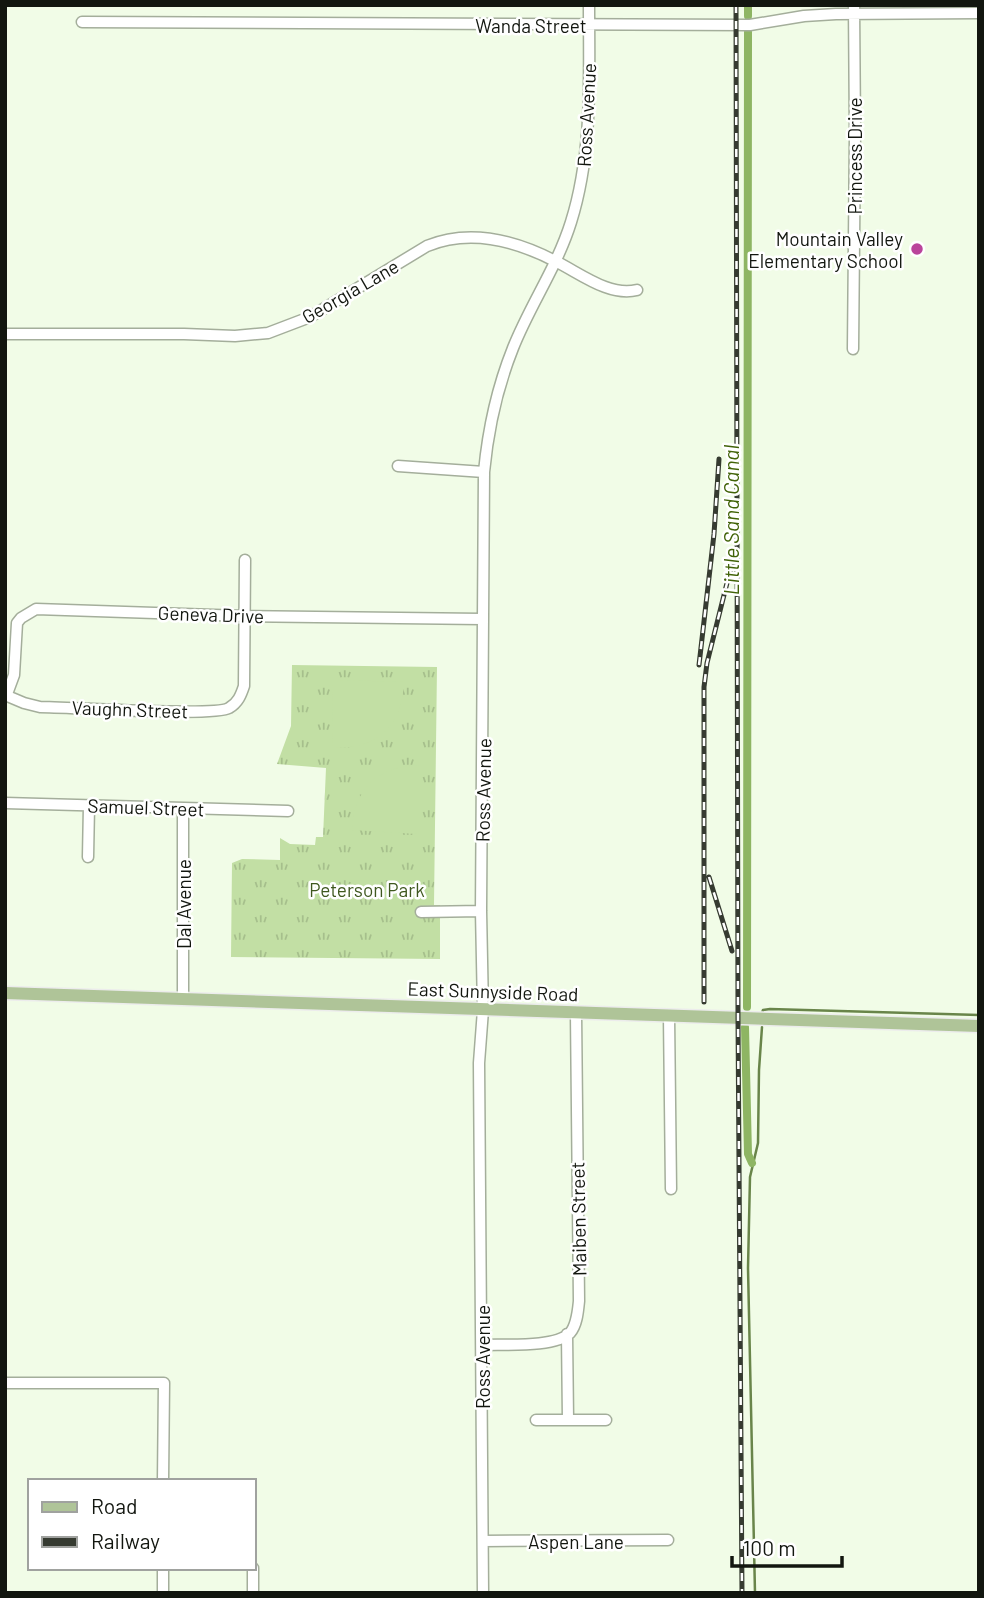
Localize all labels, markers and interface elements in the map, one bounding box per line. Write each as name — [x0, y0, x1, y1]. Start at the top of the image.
street label: Wanda Street — [475, 14, 587, 37]
street label: Ross Avenue — [572, 62, 600, 168]
street label: Princess Drive — [843, 97, 866, 215]
place label: Mountain Valley Elementary School — [748, 227, 903, 272]
marker: Mountain Valley Elementary School — [909, 241, 925, 257]
street label: Georgia Lane — [297, 254, 403, 328]
water label: Little Sand Canal — [718, 445, 743, 595]
street label: Geneva Drive — [157, 601, 265, 627]
street label: Vaughn Street — [71, 695, 189, 723]
street label: Ross Avenue — [471, 738, 495, 842]
street label: Samuel Street — [87, 793, 205, 821]
street label: Dal Avenue — [172, 859, 195, 949]
park label: Peterson Park — [309, 878, 425, 901]
street label: East Sunnyside Road — [407, 977, 579, 1005]
street label: Maiben Street — [566, 1162, 590, 1276]
street label: Ross Avenue — [471, 1305, 494, 1409]
legend — [28, 1479, 256, 1570]
text: Road — [91, 1493, 137, 1518]
scale bar — [732, 1524, 842, 1568]
text: Railway — [91, 1528, 160, 1553]
street label: Aspen Lane — [528, 1530, 624, 1553]
text: 100 m — [743, 1535, 796, 1560]

